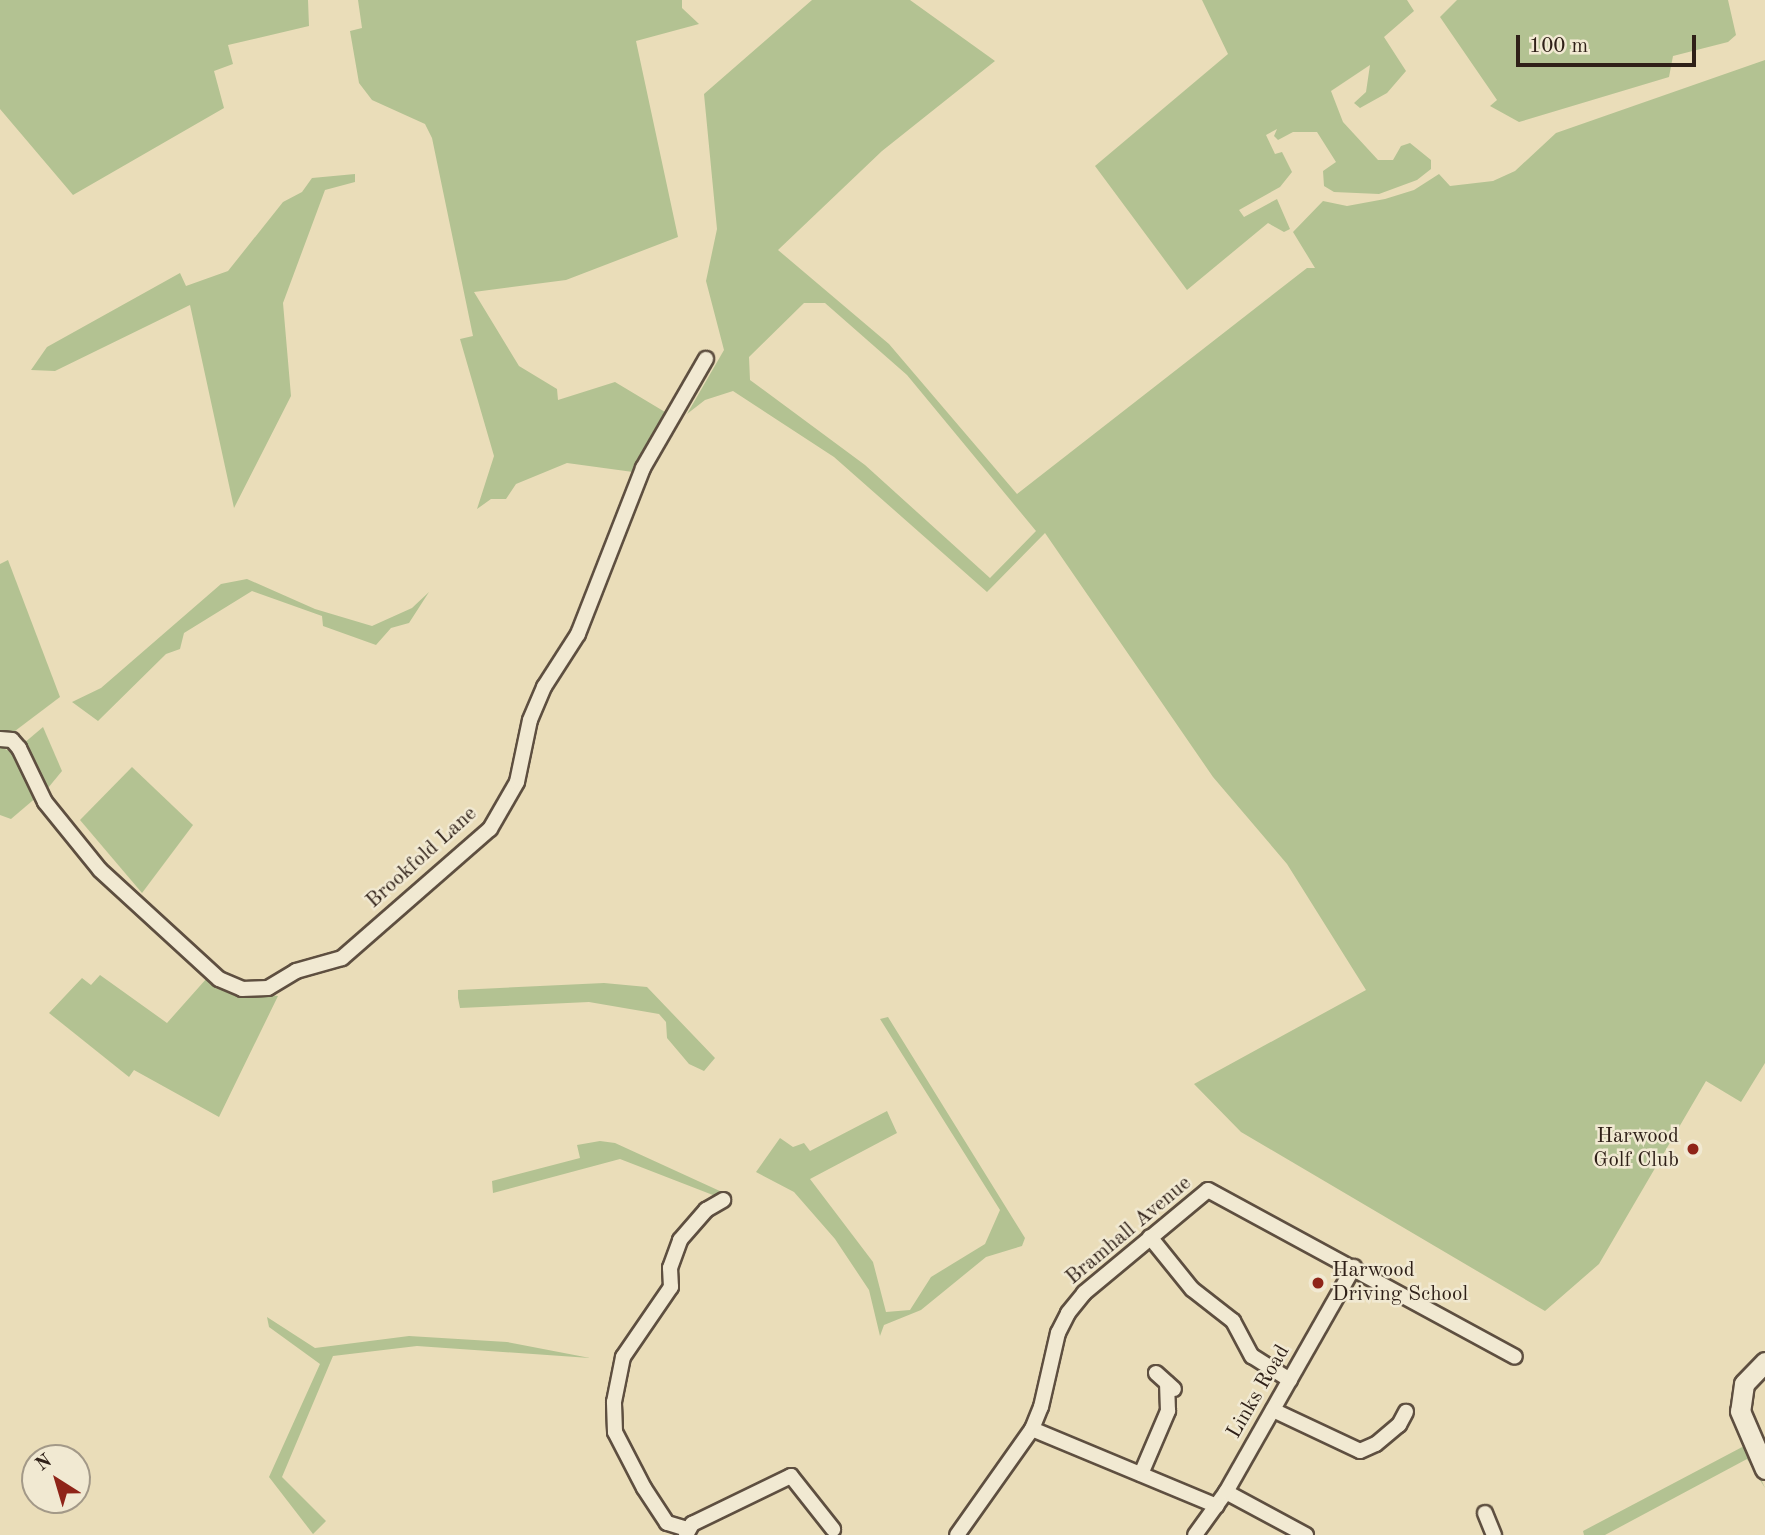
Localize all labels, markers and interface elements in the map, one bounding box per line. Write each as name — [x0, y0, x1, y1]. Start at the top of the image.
scale bar — [1520, 21, 1700, 65]
text: 100 m — [1529, 36, 1588, 57]
street label: Brookfold Lane — [361, 802, 483, 914]
place label: Harwood Golf Club — [1593, 1124, 1679, 1174]
marker: Harwood Golf Club — [1685, 1141, 1701, 1157]
street label: Bramhall Avenue — [1061, 1171, 1197, 1291]
place label: Harwood Driving School — [1332, 1258, 1468, 1308]
marker: Harwood Driving School — [1310, 1275, 1326, 1291]
street label: Links Road — [1222, 1341, 1296, 1443]
north arrow — [21, 1444, 91, 1514]
text: N — [33, 1451, 56, 1475]

